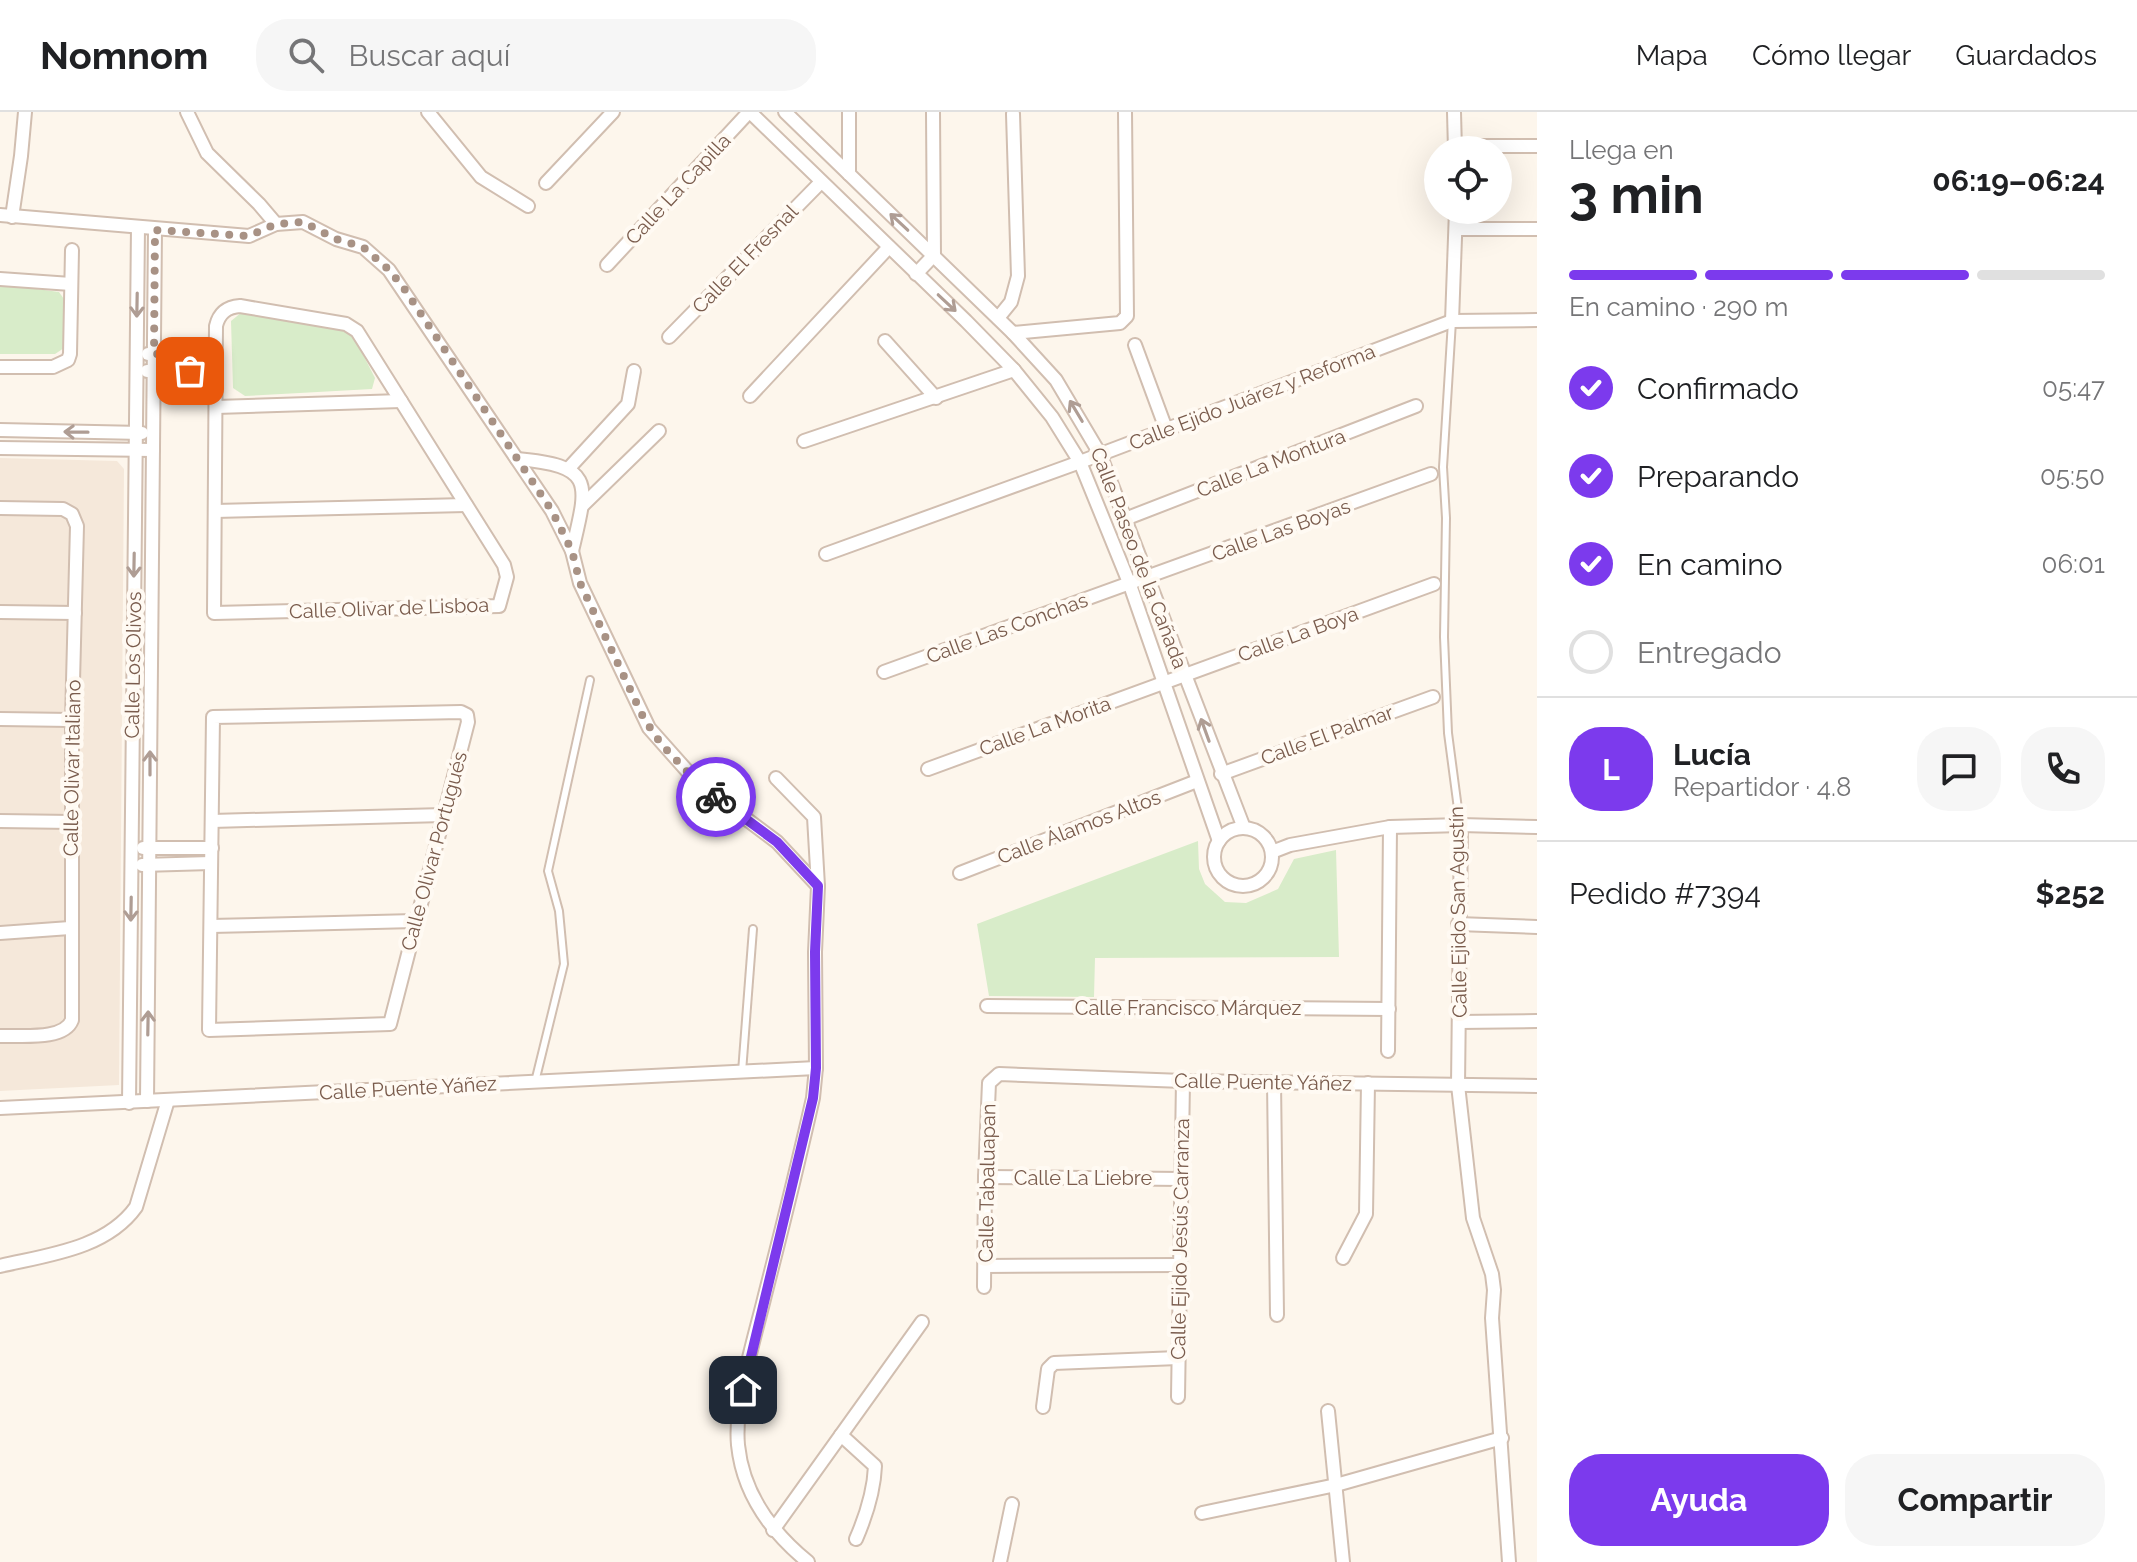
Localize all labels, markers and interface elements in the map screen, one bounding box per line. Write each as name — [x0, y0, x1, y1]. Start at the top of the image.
search box — [256, 19, 816, 91]
text: Nomnom — [40, 33, 208, 78]
icon: search — [284, 33, 328, 77]
text: Buscar aquí — [348, 38, 510, 73]
text: Mapa — [1636, 39, 1708, 72]
text: Cómo llegar — [1752, 39, 1911, 72]
text: Guardados — [1955, 39, 2097, 72]
street label: Calle La Capilla — [620, 128, 736, 250]
text: Llega en — [1569, 135, 1674, 165]
map controls — [1424, 136, 1512, 224]
button: locate — [1424, 136, 1512, 224]
text: 06:19–06:24 — [1932, 163, 2105, 198]
text: 3 min — [1569, 164, 1704, 225]
street label: Calle El Fresnal — [687, 199, 803, 318]
one-way arrow — [890, 213, 910, 231]
one-way arrow — [129, 291, 145, 318]
text: En camino · 290 m — [1569, 292, 1789, 322]
one-way arrow — [937, 293, 957, 312]
pin — [156, 337, 224, 405]
street label: Calle Ejido Juárez y Reforma — [1126, 339, 1378, 455]
icon: bag — [168, 349, 212, 393]
icon: check — [1569, 366, 1613, 410]
text: Confirmado — [1637, 371, 1799, 406]
text: 05:47 — [2042, 373, 2105, 403]
one-way arrow — [1068, 400, 1084, 423]
one-way arrow — [63, 424, 90, 439]
street label: Calle La Montura — [1193, 424, 1349, 502]
street label: Calle Paseo de la Cañada — [1086, 444, 1192, 672]
icon: check — [1569, 454, 1613, 498]
text: Preparando — [1637, 459, 1799, 494]
text: 05:50 — [2040, 461, 2105, 491]
street label: Calle Las Boyas — [1208, 494, 1354, 566]
icon: check — [1569, 542, 1613, 586]
text: En camino — [1637, 547, 1783, 582]
text: 06:01 — [2041, 549, 2105, 579]
one-way arrow — [127, 551, 142, 578]
street label: Calle Las Conchas — [923, 588, 1091, 668]
street label: Calle Los Olivos — [120, 591, 146, 739]
street label: Calle Olivar de Lisboa — [289, 593, 489, 623]
street label: Calle La Boya — [1235, 601, 1361, 667]
text: Entregado — [1637, 635, 1782, 670]
street label: Calle Olivar Italiano — [58, 679, 86, 857]
street label: Calle La Morita — [976, 691, 1114, 761]
street label: Calle El Palmar — [1257, 700, 1397, 770]
one-way arrow — [1196, 718, 1211, 743]
button: chat — [1917, 727, 2001, 811]
button: phone — [2021, 727, 2105, 811]
text: Lucía — [1673, 737, 1751, 772]
street label: Calle Olivar Portugués — [396, 749, 472, 953]
one-way arrow — [142, 750, 158, 777]
text: L — [1602, 752, 1620, 787]
courier — [676, 757, 756, 837]
text: Repartidor · 4.8 — [1673, 772, 1851, 802]
icon: bike — [694, 775, 738, 819]
street label: Calle Álamos Altos — [994, 785, 1164, 869]
street label: Calle Ejido San Agustín — [1444, 806, 1472, 1018]
text: Pedido #7394 — [1569, 876, 1761, 911]
text: $252 — [2036, 876, 2105, 911]
one-way arrow — [123, 895, 139, 922]
street label: Calle Francisco Márquez — [1075, 996, 1301, 1020]
one-way arrow — [140, 1010, 156, 1037]
street label: Calle Puente Yáñez — [1174, 1068, 1352, 1096]
street label: Calle Puente Yáñez — [319, 1071, 498, 1105]
street label: Calle Tabaluapan — [974, 1103, 1000, 1263]
street label: Calle Ejido Jesús Carranza — [1166, 1118, 1194, 1360]
street label: Calle La Liebre — [1014, 1166, 1153, 1190]
pin — [709, 1356, 777, 1424]
icon: home — [721, 1368, 765, 1412]
button: Ayuda — [1569, 1454, 1829, 1546]
button: Compartir — [1845, 1454, 2105, 1546]

